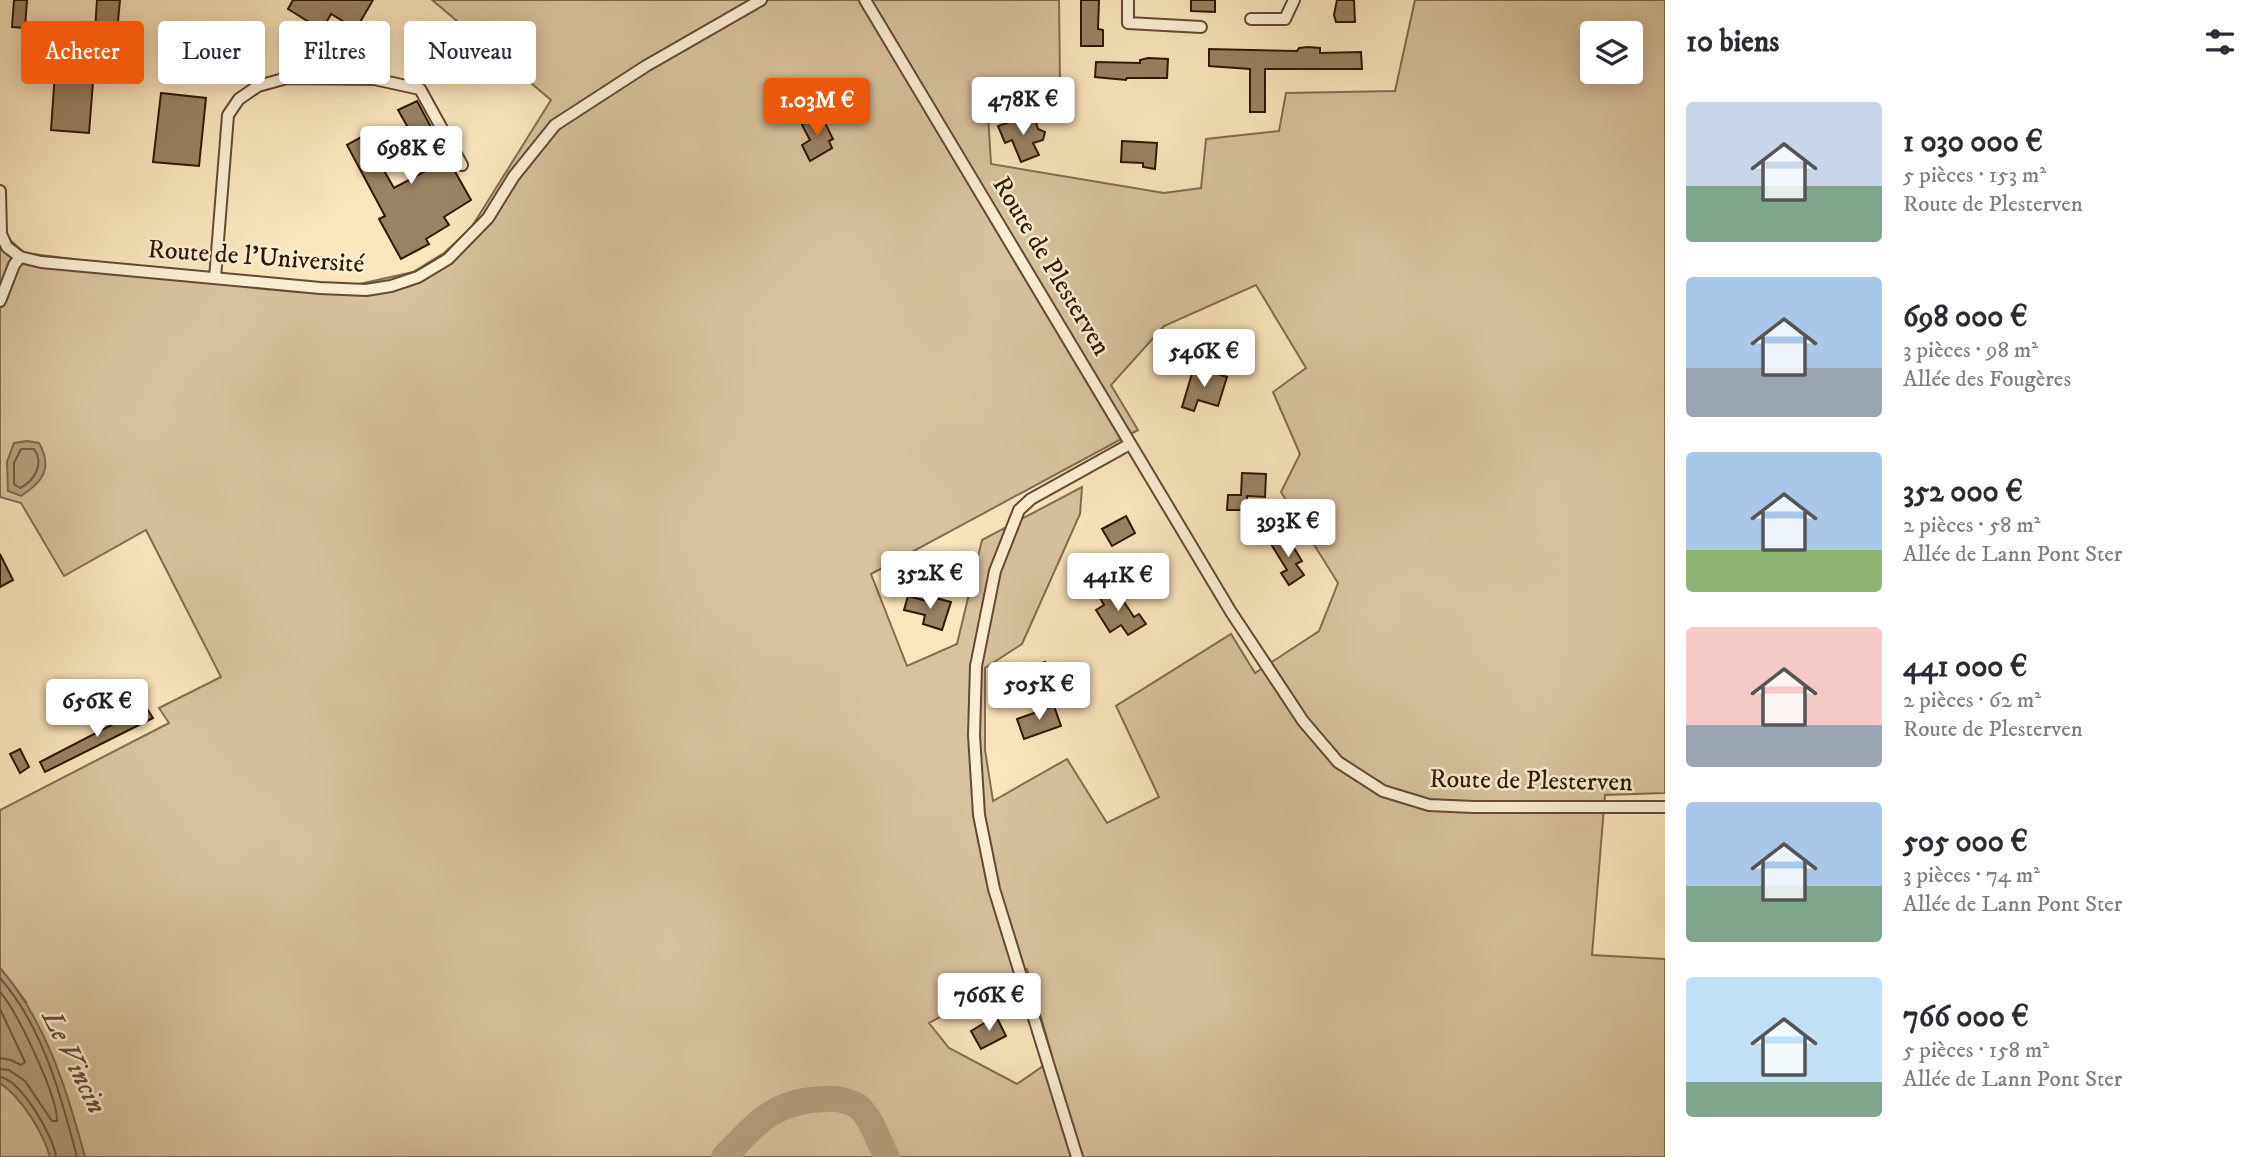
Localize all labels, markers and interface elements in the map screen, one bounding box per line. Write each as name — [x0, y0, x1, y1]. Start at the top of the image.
chip: Acheter — [21, 21, 144, 84]
chip: Louer — [158, 21, 265, 84]
chip: Filtres — [279, 21, 390, 84]
chip: Nouveau — [404, 21, 536, 84]
map controls — [1580, 21, 1643, 84]
button: layers — [1580, 21, 1643, 84]
icon: filters — [2201, 23, 2239, 61]
text: 10 biens — [1686, 24, 1779, 61]
pin: 1.03M € — [752, 78, 882, 138]
pin: 478K € — [966, 78, 1080, 137]
text: 478K € — [988, 85, 1058, 114]
text: 1.03M € — [780, 86, 854, 115]
text: 1 030 000 € — [1903, 124, 2043, 161]
pin: 698K € — [354, 127, 468, 186]
icon: home — [1742, 130, 1826, 214]
text: 698K € — [376, 134, 446, 163]
text: 5 pièces · 153 m² — [1903, 161, 2046, 190]
street label: Route de Plesterven — [984, 170, 1118, 362]
text: Route de Plesterven — [1903, 190, 2083, 219]
street label: Route de l'Université — [147, 233, 366, 281]
text: 698 000 € — [1903, 299, 2027, 336]
icon: home — [1742, 305, 1826, 389]
pin: 546K € — [1147, 330, 1261, 389]
text: 3 pièces · 98 m² — [1903, 336, 2038, 365]
text: 546K € — [1169, 337, 1239, 366]
text: Allée des Fougères — [1903, 365, 2071, 394]
text: 352 000 € — [1903, 474, 2023, 511]
icon: home — [1742, 480, 1826, 564]
pin: 393K € — [1231, 500, 1345, 559]
text: 393K € — [1256, 507, 1320, 536]
text: 2 pièces · 58 m² — [1903, 511, 2041, 540]
text: Allée de Lann Pont Ster — [1903, 540, 2122, 569]
pin: 352K € — [873, 552, 987, 611]
pin: 441K € — [1061, 554, 1175, 613]
text: 352K € — [897, 559, 963, 588]
text: 441K € — [1083, 561, 1153, 590]
text: 441 000 € — [1903, 649, 2027, 686]
icon: home — [1742, 655, 1826, 739]
pin: 505K € — [982, 662, 1096, 722]
text: 505K € — [1004, 670, 1074, 699]
pin: 656K € — [40, 680, 154, 739]
text: 2 pièces · 62 m² — [1903, 686, 2041, 715]
text: 656K € — [62, 687, 132, 716]
text: Route de Plesterven — [1903, 715, 2083, 744]
street label: Route de Plesterven — [1429, 763, 1633, 799]
text: 505 000 € — [1903, 824, 2028, 861]
icon: home — [1742, 830, 1826, 914]
text: 3 pièces · 74 m² — [1903, 861, 2040, 890]
text: Allée de Lann Pont Ster — [1903, 890, 2122, 919]
pin: 766K € — [932, 974, 1046, 1033]
text: 766K € — [954, 981, 1024, 1010]
text: 766 000 € — [1903, 999, 2029, 1036]
water label: Le Vincin — [33, 1003, 114, 1119]
icon: home — [1742, 1005, 1826, 1089]
text: 5 pièces · 158 m² — [1903, 1036, 2049, 1065]
text: Allée de Lann Pont Ster — [1903, 1065, 2122, 1094]

